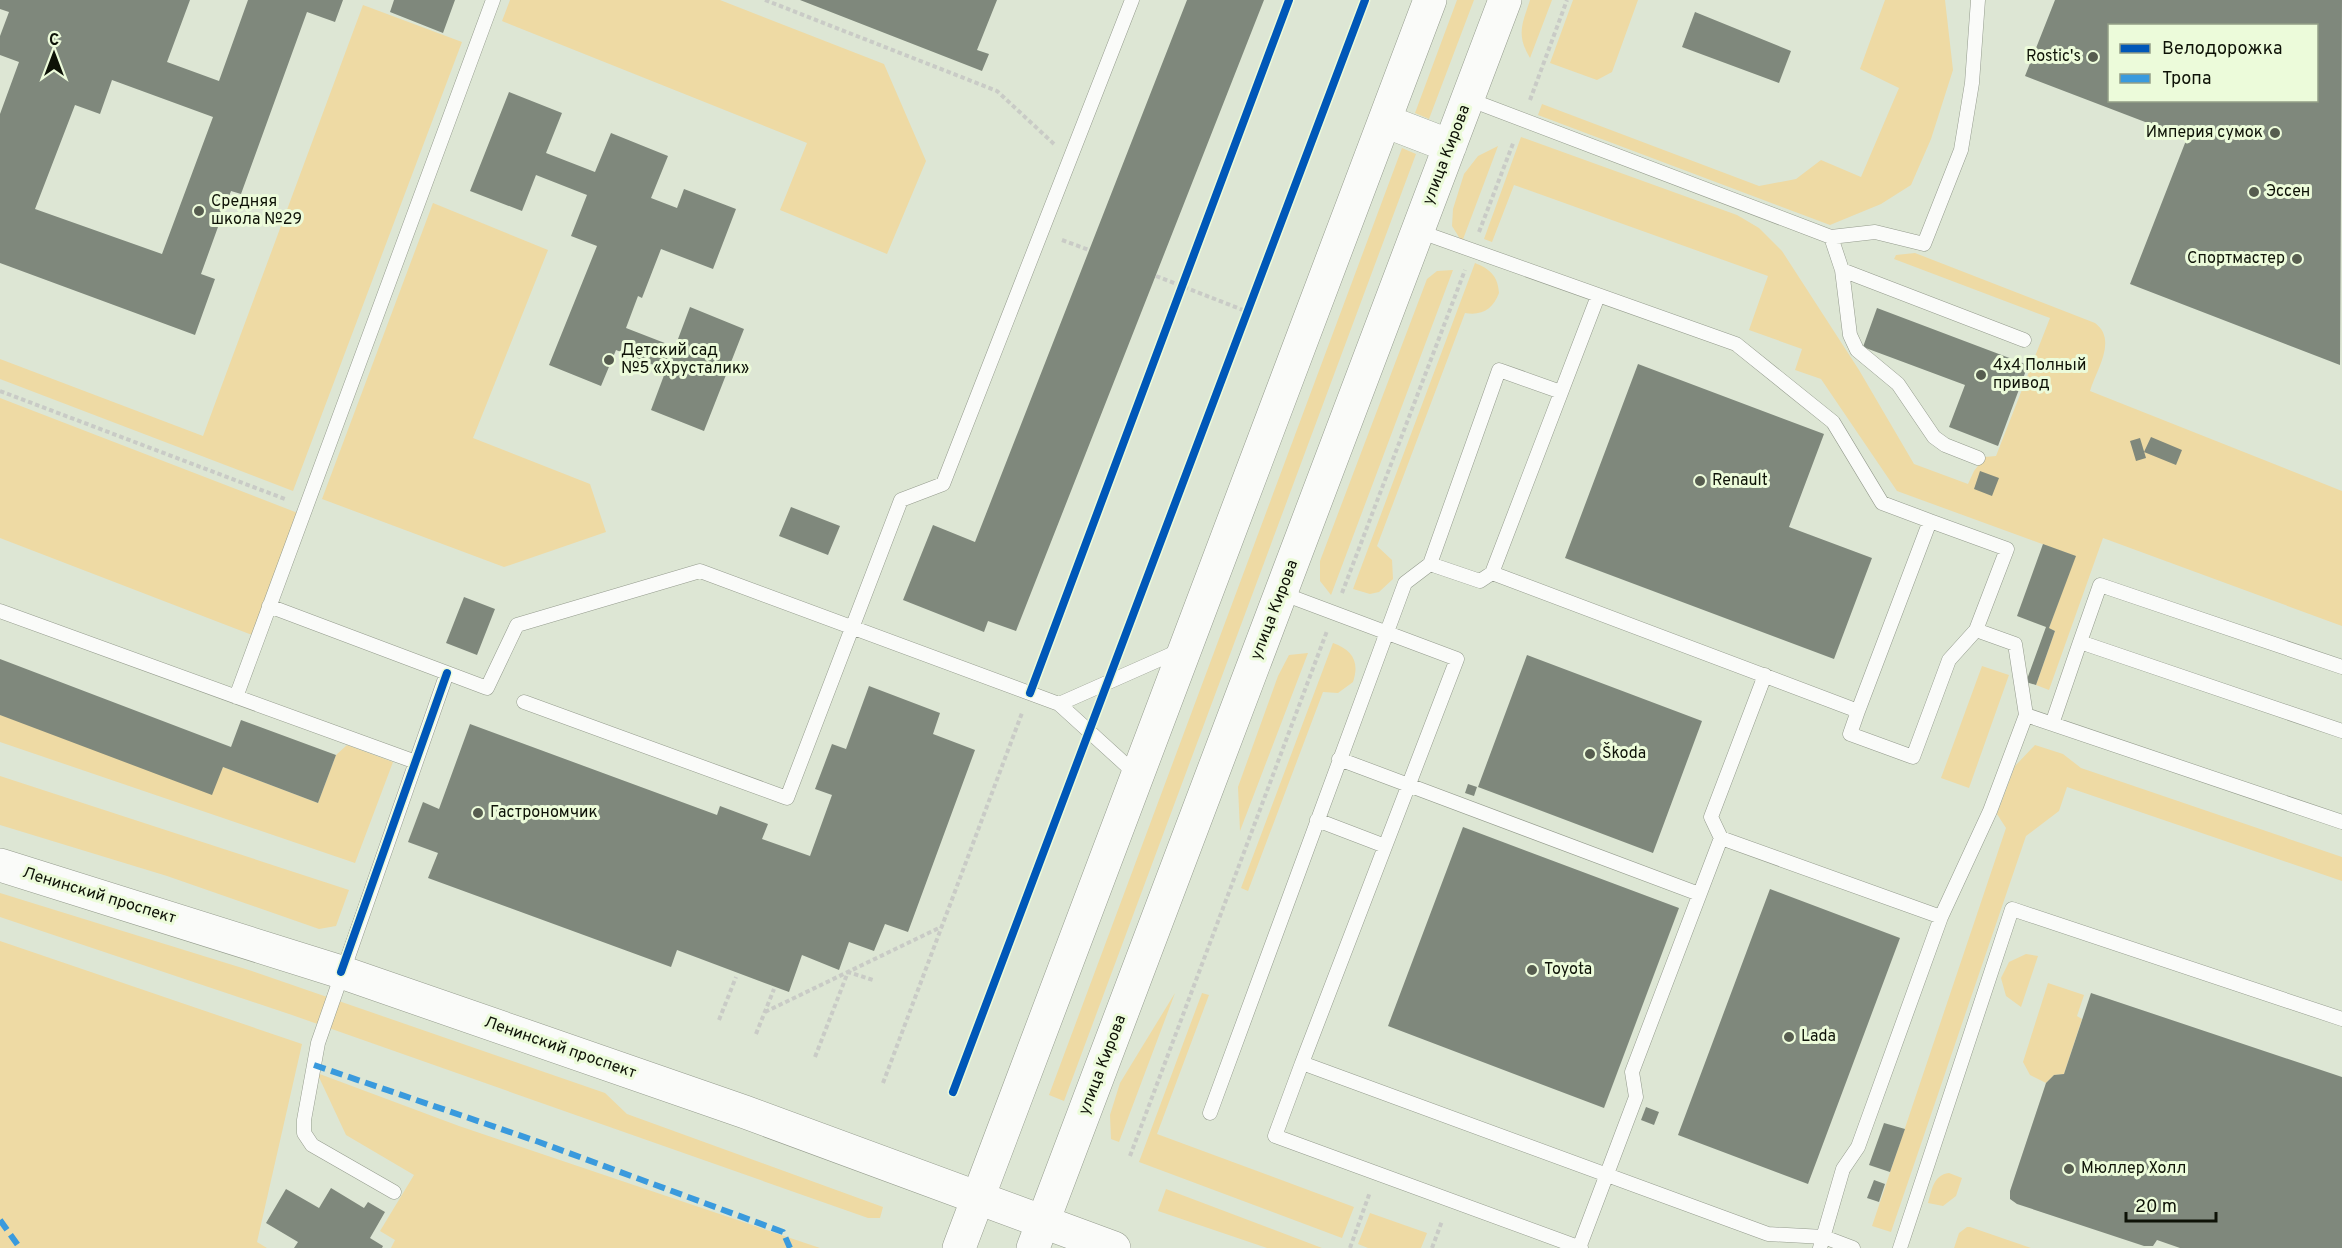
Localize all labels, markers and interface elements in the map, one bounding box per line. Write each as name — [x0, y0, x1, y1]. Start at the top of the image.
north arrow — [24, 24, 84, 84]
legend — [2108, 24, 2318, 102]
text: С — [49, 31, 59, 51]
text: Велодорожка — [2162, 38, 2282, 61]
place label: Rostic's — [2026, 47, 2081, 67]
marker: Rostic's — [2086, 50, 2100, 64]
text: Тропа — [2162, 68, 2211, 91]
street label: улица Кирова — [1419, 102, 1475, 208]
place label: Империя сумок — [2146, 123, 2263, 143]
marker: Империя сумок — [2268, 126, 2282, 140]
place label: Эссен — [2266, 182, 2310, 202]
marker: Эссен — [2247, 185, 2261, 199]
place label: Средняя школа №29 — [211, 192, 302, 230]
marker: Средняя школа №29 — [192, 204, 206, 218]
place label: Спортмастер — [2187, 249, 2285, 269]
marker: Спортмастер — [2290, 252, 2304, 266]
place label: Детский сад №5 «Хрусталик» — [621, 341, 749, 379]
marker: Детский сад №5 «Хрусталик» — [602, 353, 616, 367]
place label: 4x4 Полный привод — [1993, 356, 2086, 394]
marker: 4x4 Полный привод — [1974, 368, 1988, 382]
place label: Renault — [1712, 471, 1768, 491]
marker: Renault — [1693, 474, 1707, 488]
street label: улица Кирова — [1247, 557, 1303, 663]
place label: Škoda — [1602, 742, 1646, 764]
marker: Škoda — [1583, 747, 1597, 761]
place label: Гастрономчик — [490, 803, 598, 823]
marker: Гастрономчик — [471, 806, 485, 820]
street label: Ленинский проспект — [20, 863, 178, 929]
place label: Toyota — [1544, 960, 1592, 980]
marker: Toyota — [1525, 963, 1539, 977]
street label: улица Кирова — [1075, 1012, 1131, 1118]
street label: Ленинский проспект — [481, 1013, 639, 1083]
place label: Lada — [1801, 1027, 1836, 1047]
marker: Lada — [1782, 1030, 1796, 1044]
place label: Мюллер Холл — [2081, 1159, 2186, 1179]
marker: Мюллер Холл — [2062, 1162, 2076, 1176]
scale bar — [2126, 1185, 2216, 1223]
text: 20 m — [2135, 1196, 2177, 1219]

